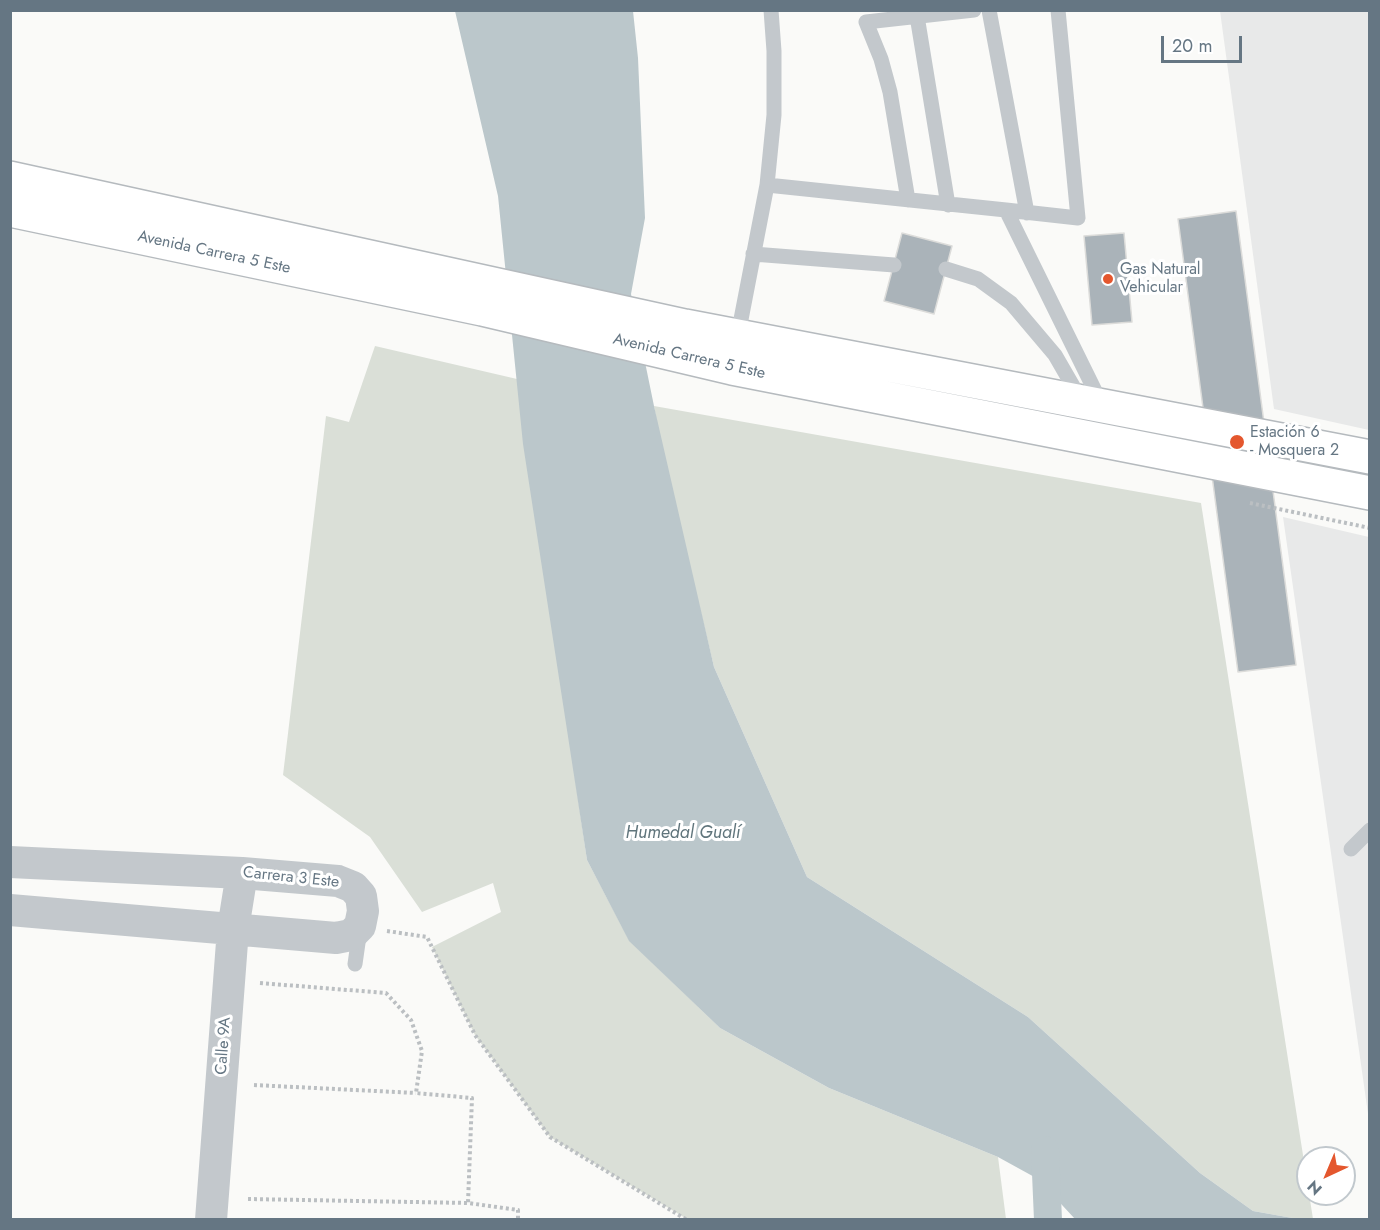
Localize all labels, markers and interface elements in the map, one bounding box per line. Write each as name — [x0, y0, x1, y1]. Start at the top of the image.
scale bar — [1164, 24, 1245, 62]
text: 20 m — [1172, 33, 1212, 59]
street label: Avenida Carrera 5 Este — [136, 227, 292, 279]
place label: Gas Natural Vehicular — [1120, 260, 1201, 298]
marker: Gas Natural Vehicular — [1101, 272, 1115, 286]
street label: Avenida Carrera 5 Este — [611, 330, 767, 384]
place label: Estación 6 - Mosquera 2 — [1250, 423, 1339, 461]
marker: Estación 6 - Mosquera 2 — [1228, 433, 1246, 451]
water label: Humedal Gualí — [626, 823, 740, 845]
street label: Carrera 3 Este — [242, 863, 340, 893]
street label: Calle 9A — [212, 1017, 236, 1075]
north arrow — [1296, 1146, 1356, 1206]
text: N — [1302, 1175, 1327, 1201]

